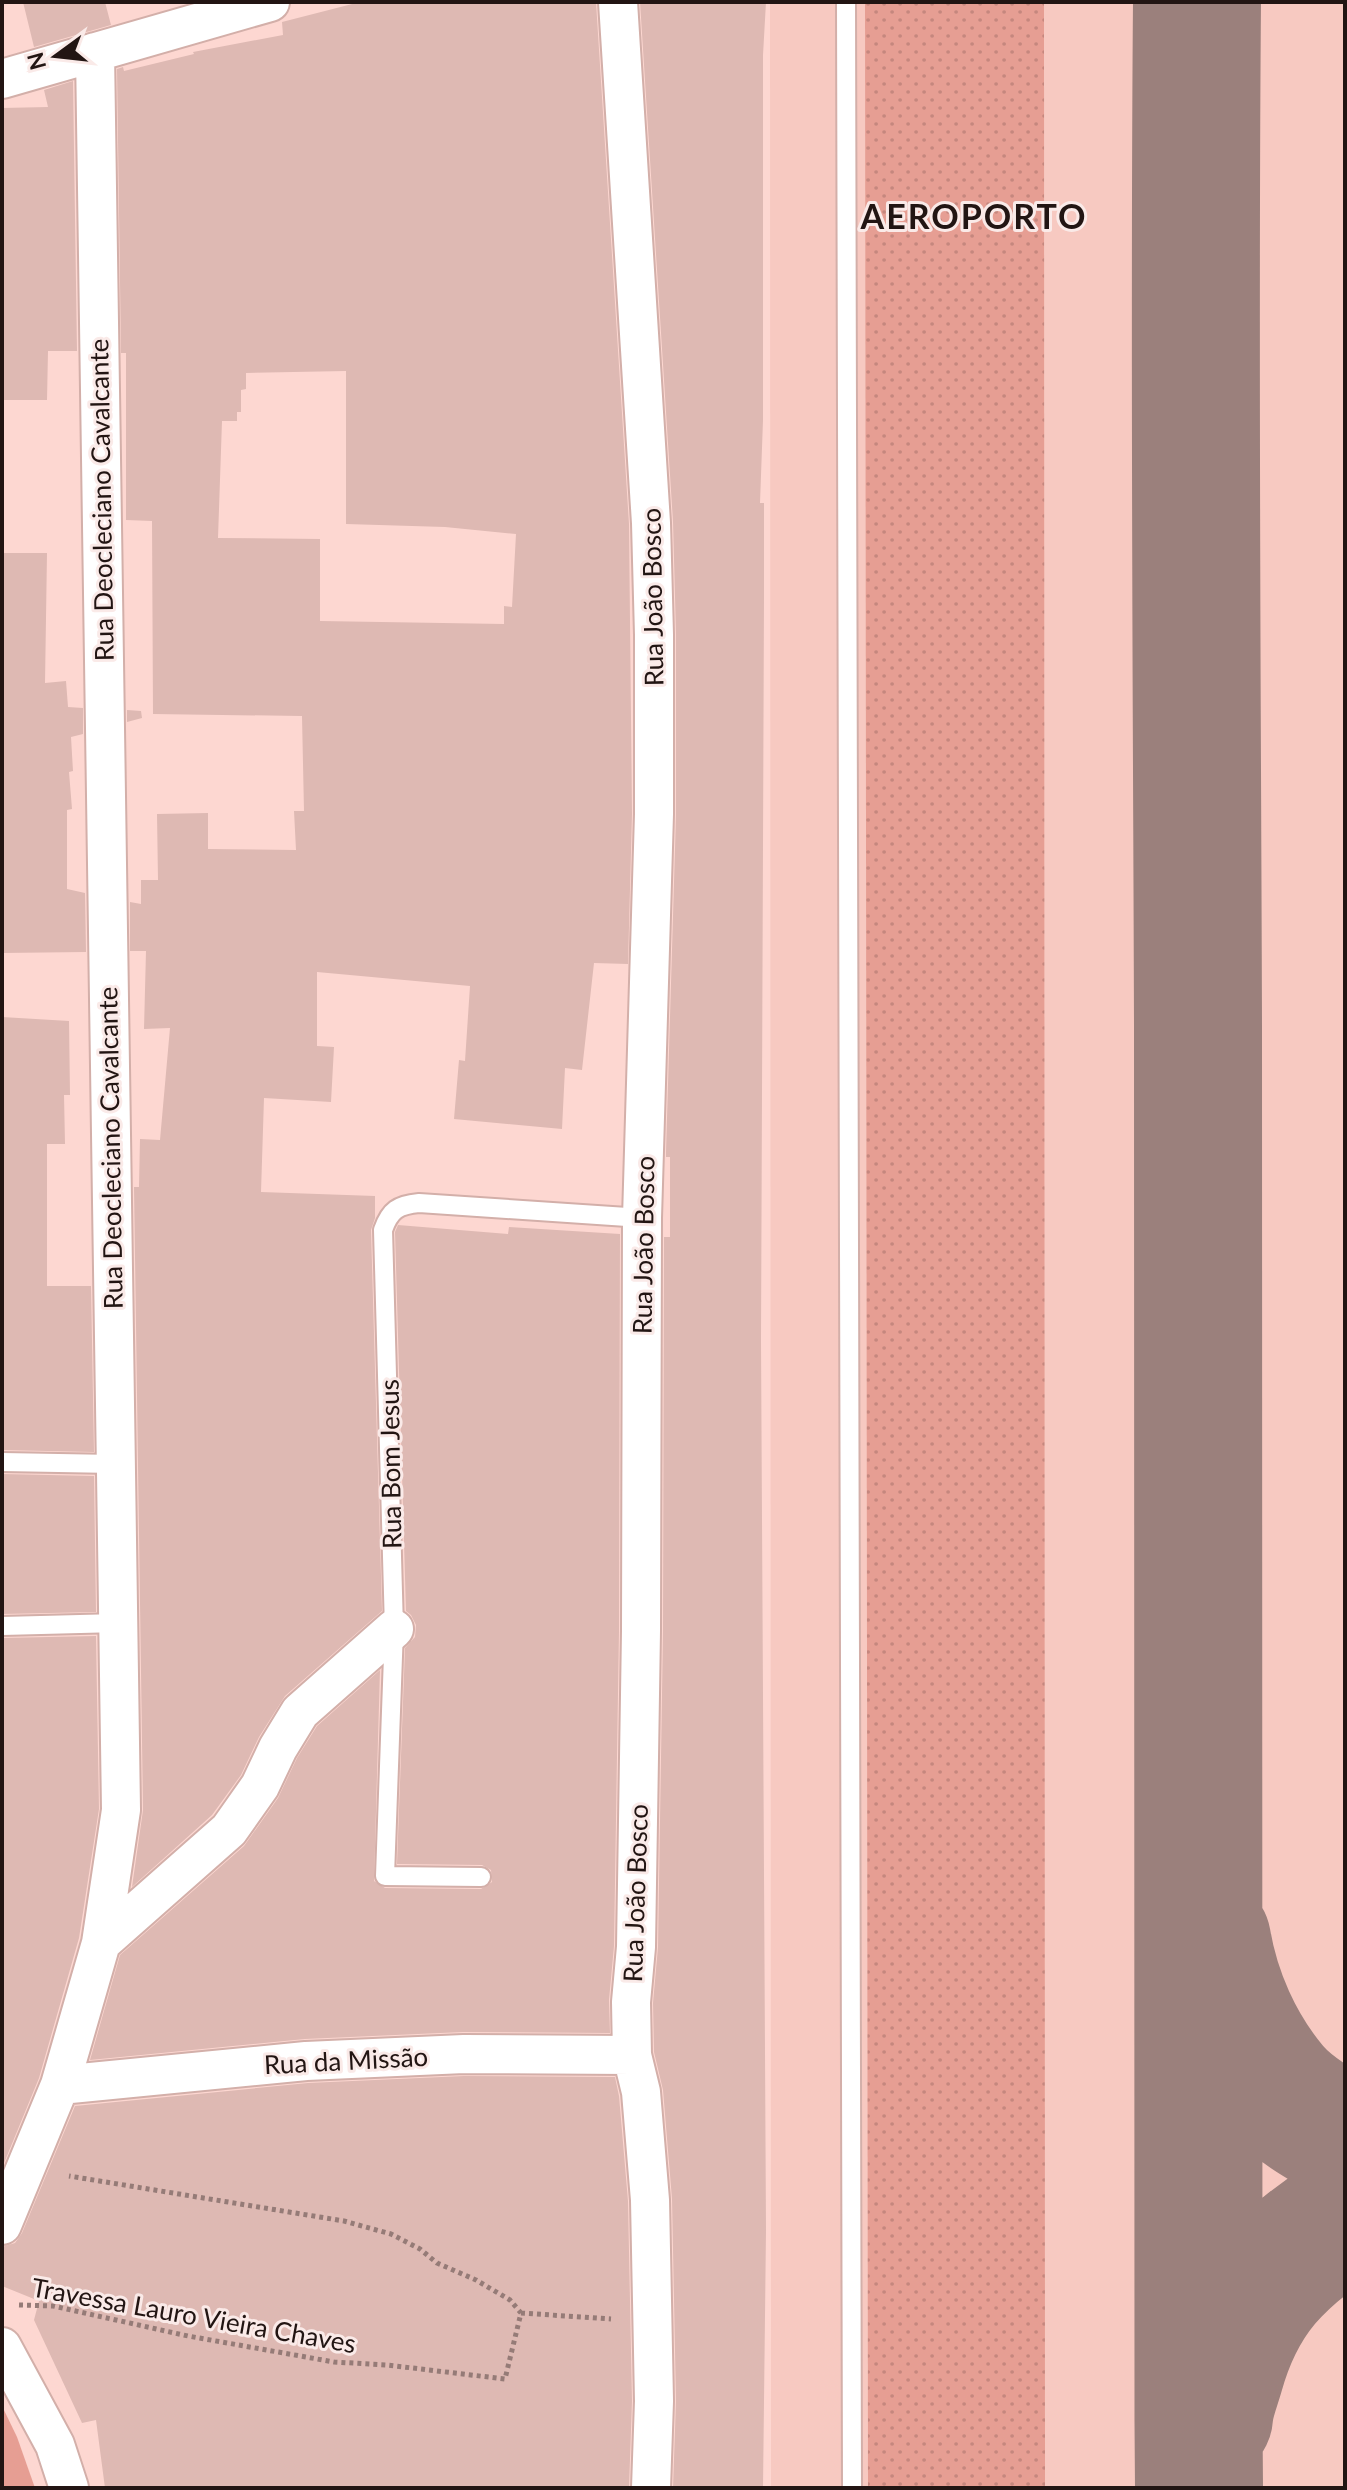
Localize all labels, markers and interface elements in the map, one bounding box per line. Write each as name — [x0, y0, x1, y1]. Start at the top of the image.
north arrow — [16, 16, 96, 96]
text: N — [21, 50, 51, 73]
district label: AEROPORTO — [860, 195, 1087, 236]
street label: Rua Deocleciano Cavalcante — [82, 338, 120, 662]
street label: Rua João Bosco — [634, 508, 670, 686]
street label: Rua Deocleciano Cavalcante — [91, 986, 129, 1310]
street label: Rua João Bosco — [625, 1156, 661, 1334]
street label: Rua Bom Jesus — [373, 1379, 407, 1549]
street label: Rua João Bosco — [616, 1803, 654, 1983]
street label: Rua da Missão — [263, 2040, 429, 2080]
street label: Travessa Lauro Vieira Chaves — [29, 2271, 359, 2359]

